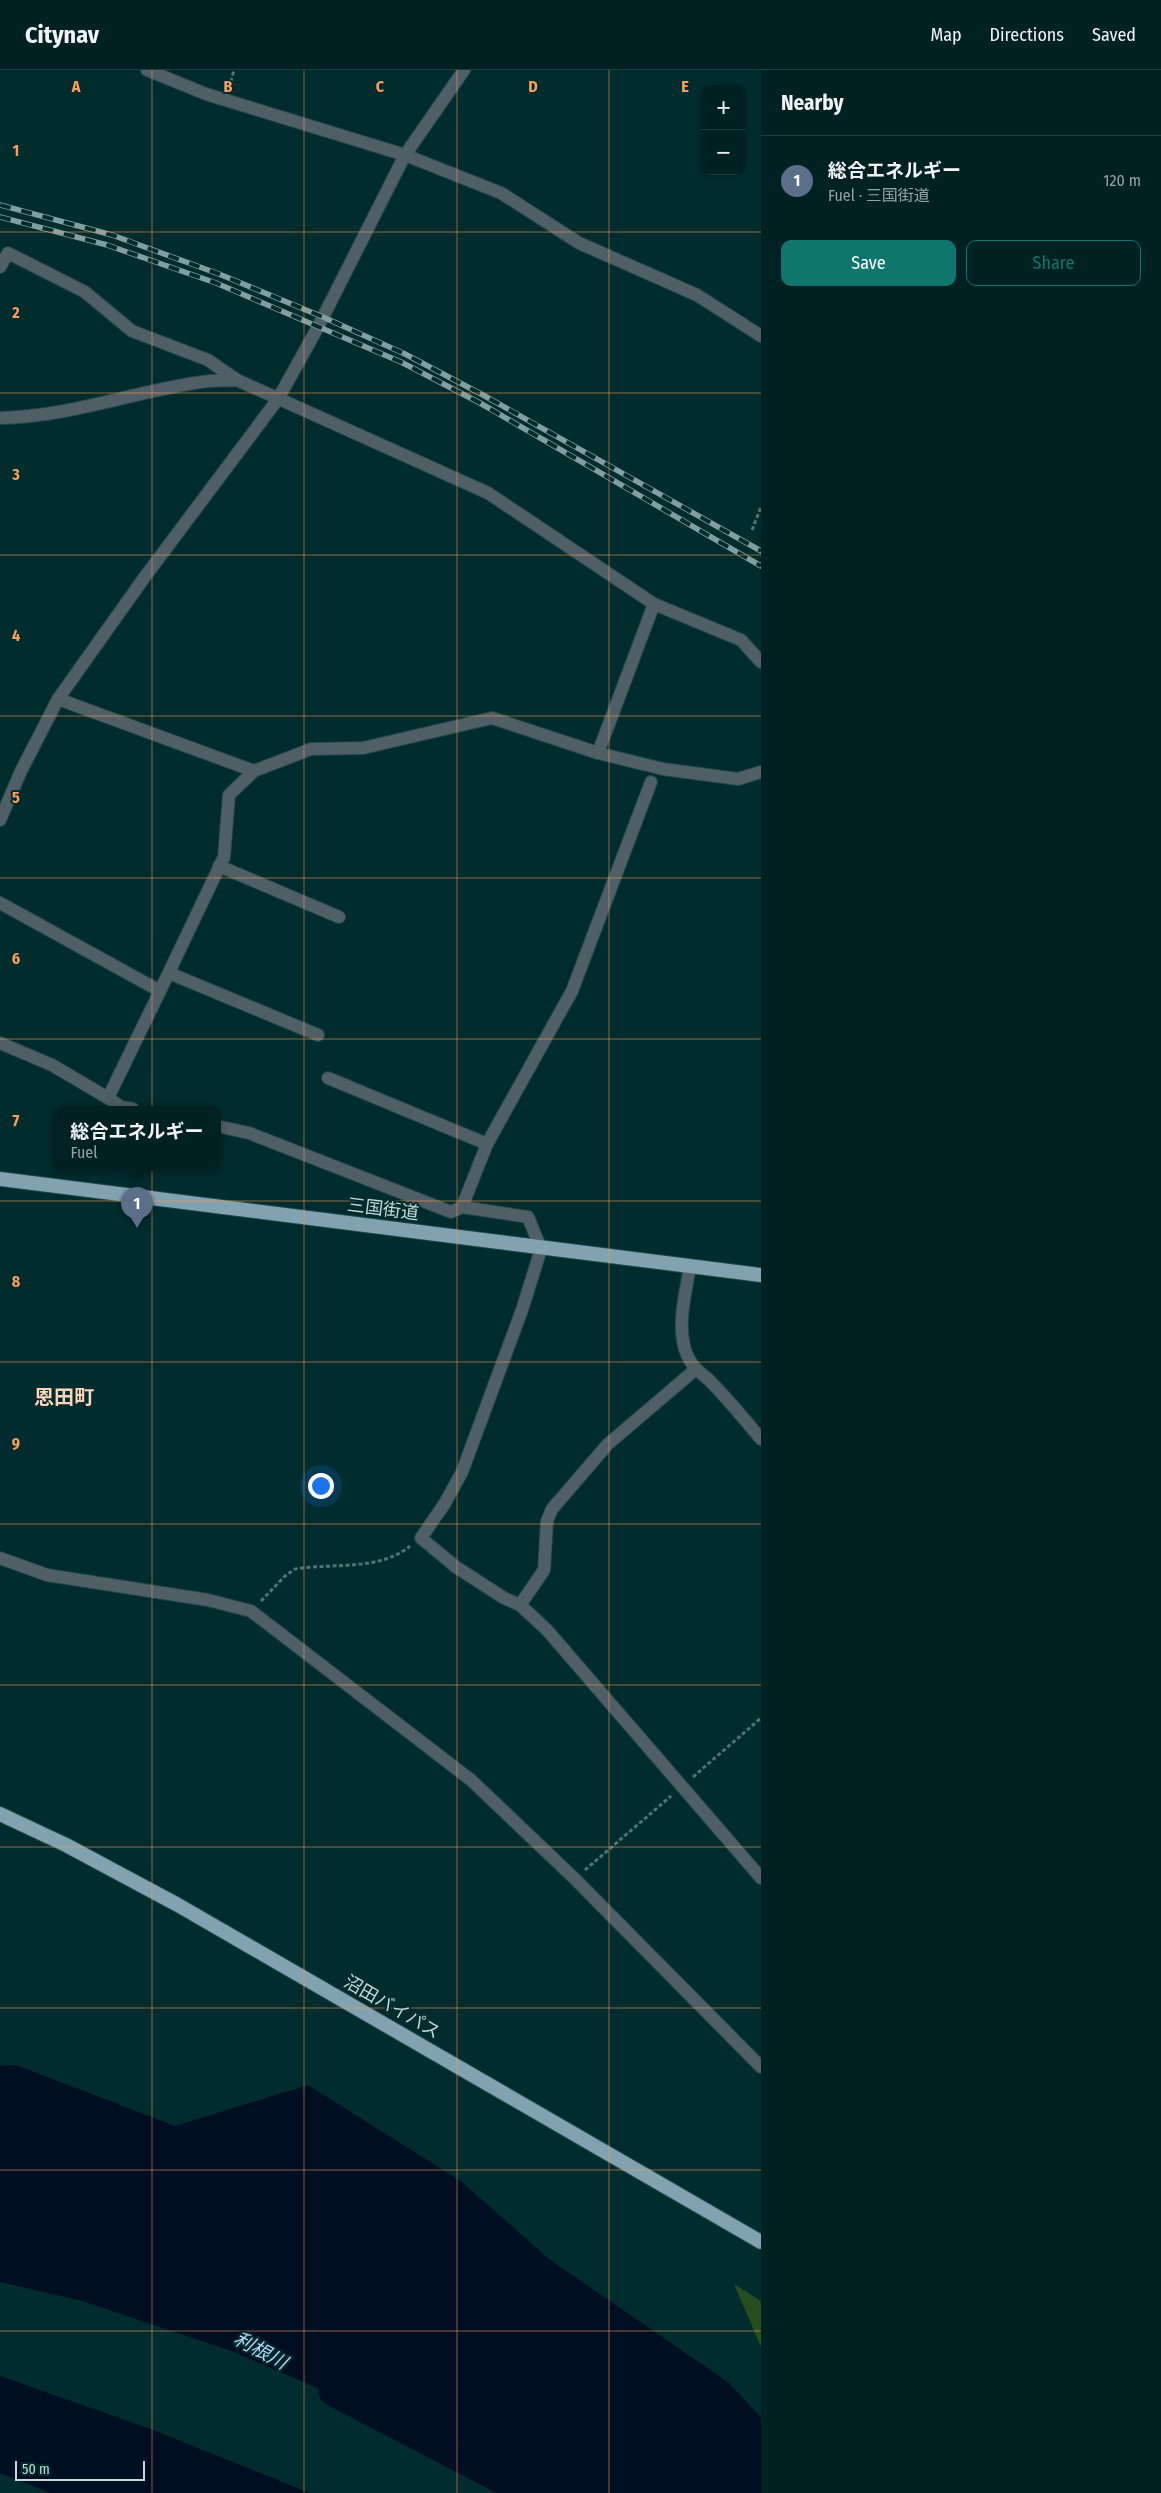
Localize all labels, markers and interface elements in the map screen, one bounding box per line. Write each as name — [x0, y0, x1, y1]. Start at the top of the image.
text: Citynav — [25, 21, 99, 49]
text: Map — [930, 24, 962, 46]
text: Directions — [990, 24, 1064, 46]
text: Saved — [1092, 24, 1136, 46]
text: A — [71, 77, 81, 96]
text: B — [224, 77, 233, 96]
text: C — [376, 77, 385, 96]
text: D — [528, 77, 538, 96]
text: E — [681, 77, 689, 96]
map controls — [701, 85, 746, 175]
button: + — [701, 85, 746, 130]
text: Nearby — [781, 90, 843, 116]
button: − — [701, 130, 746, 175]
text: 1 — [13, 141, 19, 160]
text: 総合エネルギー — [828, 159, 961, 182]
text: 1 — [794, 171, 800, 190]
text: 120 m — [1103, 171, 1141, 190]
text: Fuel · 三国街道 — [828, 186, 930, 205]
button: Save — [781, 240, 956, 286]
button: Share — [966, 240, 1141, 286]
text: 2 — [11, 303, 20, 322]
text: 3 — [11, 465, 20, 484]
text: 4 — [12, 626, 20, 645]
text: 5 — [12, 788, 20, 807]
text: 6 — [12, 949, 20, 968]
popup — [53, 1106, 221, 1171]
text: 7 — [13, 1111, 20, 1130]
text: 総合エネルギー — [70, 1120, 204, 1143]
text: Fuel — [70, 1143, 97, 1162]
pin: 1 — [121, 1187, 153, 1228]
street label: 三国街道 — [346, 1194, 420, 1224]
text: 8 — [12, 1272, 21, 1291]
district label: 恩田町 — [34, 1385, 94, 1409]
text: 9 — [12, 1434, 20, 1453]
your location — [308, 1473, 334, 1499]
street label: 沼田バイパス — [340, 1971, 444, 2043]
water label: 利根川 — [230, 2327, 293, 2375]
scale bar — [15, 2458, 145, 2481]
text: 50 m — [22, 2461, 50, 2478]

